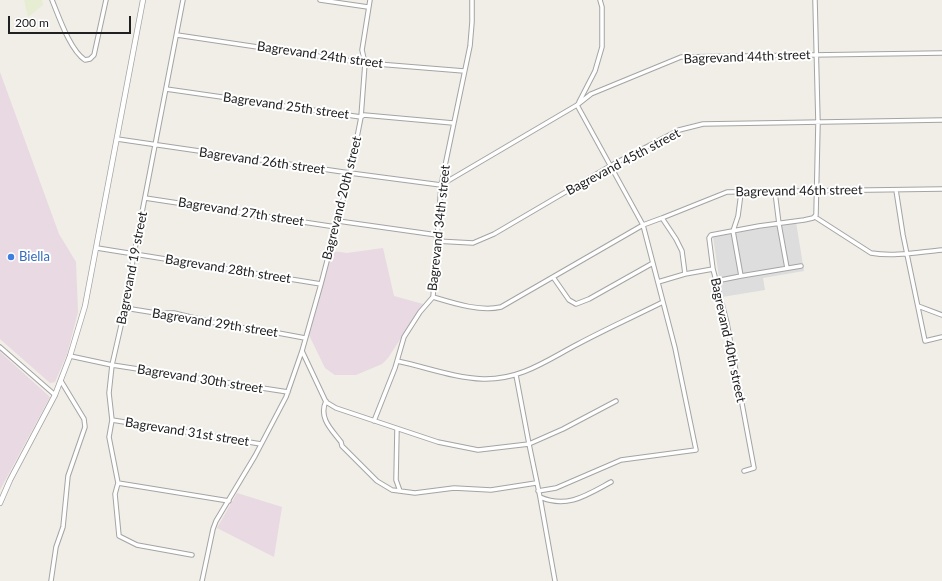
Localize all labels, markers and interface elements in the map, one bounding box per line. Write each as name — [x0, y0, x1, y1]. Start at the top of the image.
scale bar — [10, 8, 133, 34]
text: 200 m — [15, 15, 49, 30]
street label: Bagrevand 24th street — [256, 38, 384, 72]
street label: Bagrevand 44th street — [683, 47, 811, 67]
street label: Bagrevand 25th street — [222, 89, 350, 123]
street label: Bagrevand 45th street — [563, 125, 683, 199]
street label: Bagrevand 20th street — [319, 134, 365, 262]
street label: Bagrevand 26th street — [198, 144, 326, 178]
street label: Bagrevand 34th street — [425, 164, 453, 292]
street label: Bagrevand 46th street — [735, 182, 863, 200]
street label: Bagrevand 27th street — [177, 194, 305, 230]
street label: Bagrevand 19 street — [113, 210, 151, 326]
place label: Biella — [19, 249, 50, 265]
street label: Bagrevand 28th street — [164, 251, 292, 287]
marker: Biella — [6, 252, 16, 262]
street label: Bagrevand 40th street — [707, 276, 749, 404]
street label: Bagrevand 29th street — [151, 305, 279, 341]
street label: Bagrevand 30th street — [136, 361, 264, 397]
street label: Bagrevand 31st street — [124, 414, 250, 450]

